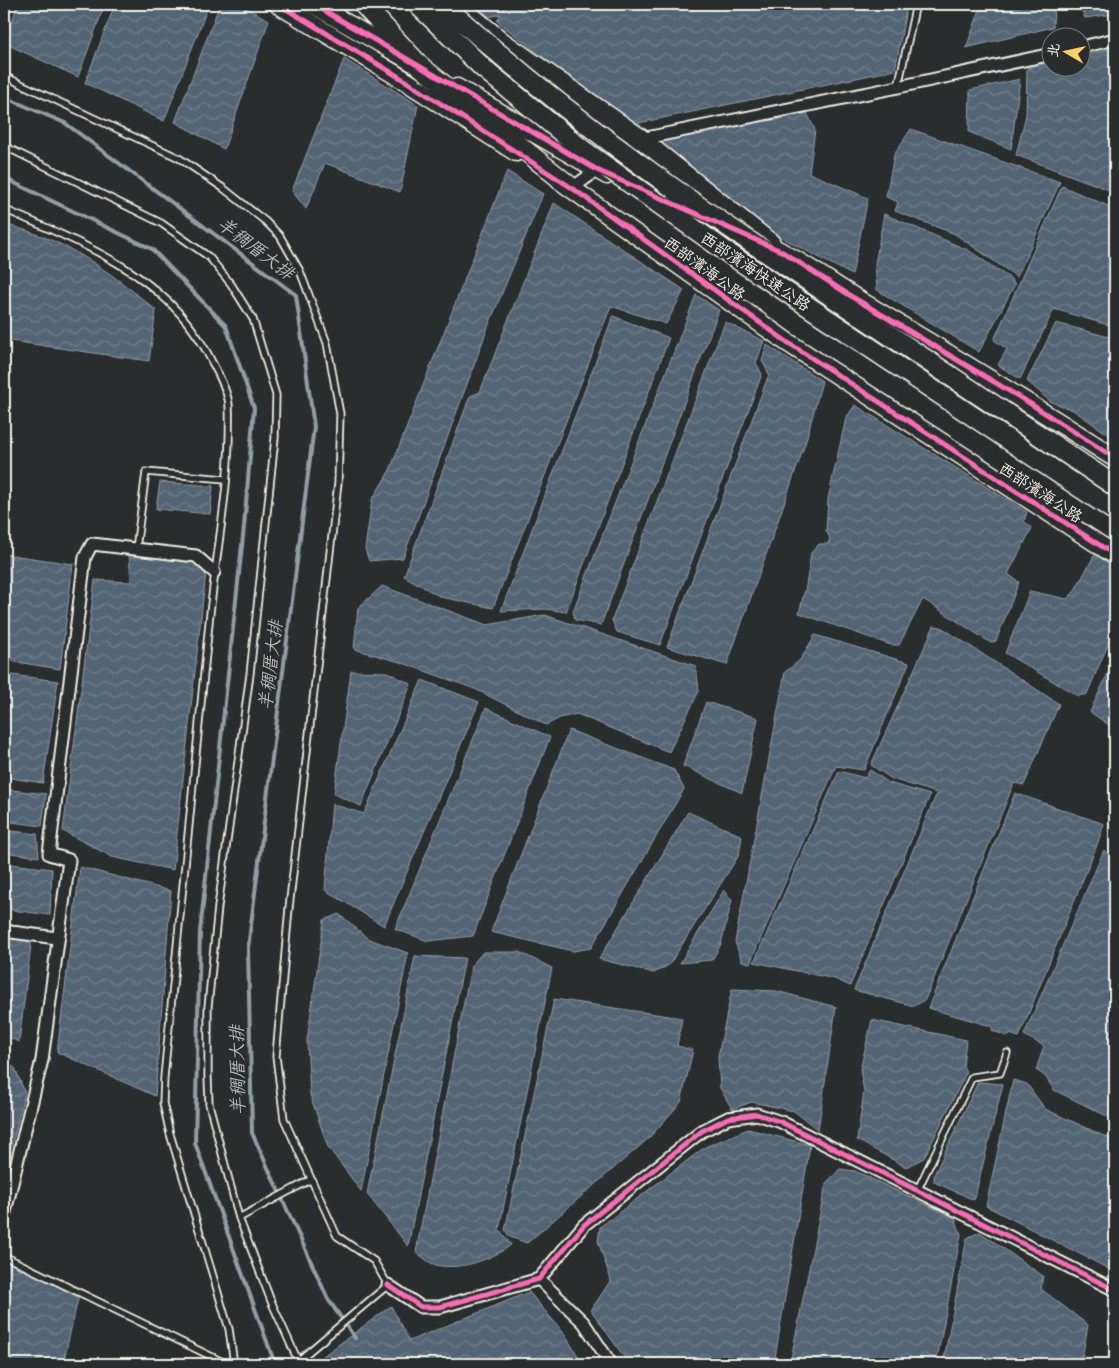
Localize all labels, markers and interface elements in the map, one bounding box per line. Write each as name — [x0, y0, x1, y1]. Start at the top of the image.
north arrow — [1042, 28, 1092, 78]
text: 北 — [1042, 41, 1063, 58]
water label: 羊稠厝大排 — [213, 211, 301, 286]
street label: 西部濱海快速公路 — [697, 226, 815, 316]
street label: 西部濱海公路 — [660, 231, 750, 305]
street label: 西部濱海公路 — [995, 457, 1087, 527]
water label: 羊稠厝大排 — [252, 617, 288, 711]
water label: 羊稠厝大排 — [224, 1023, 250, 1115]

